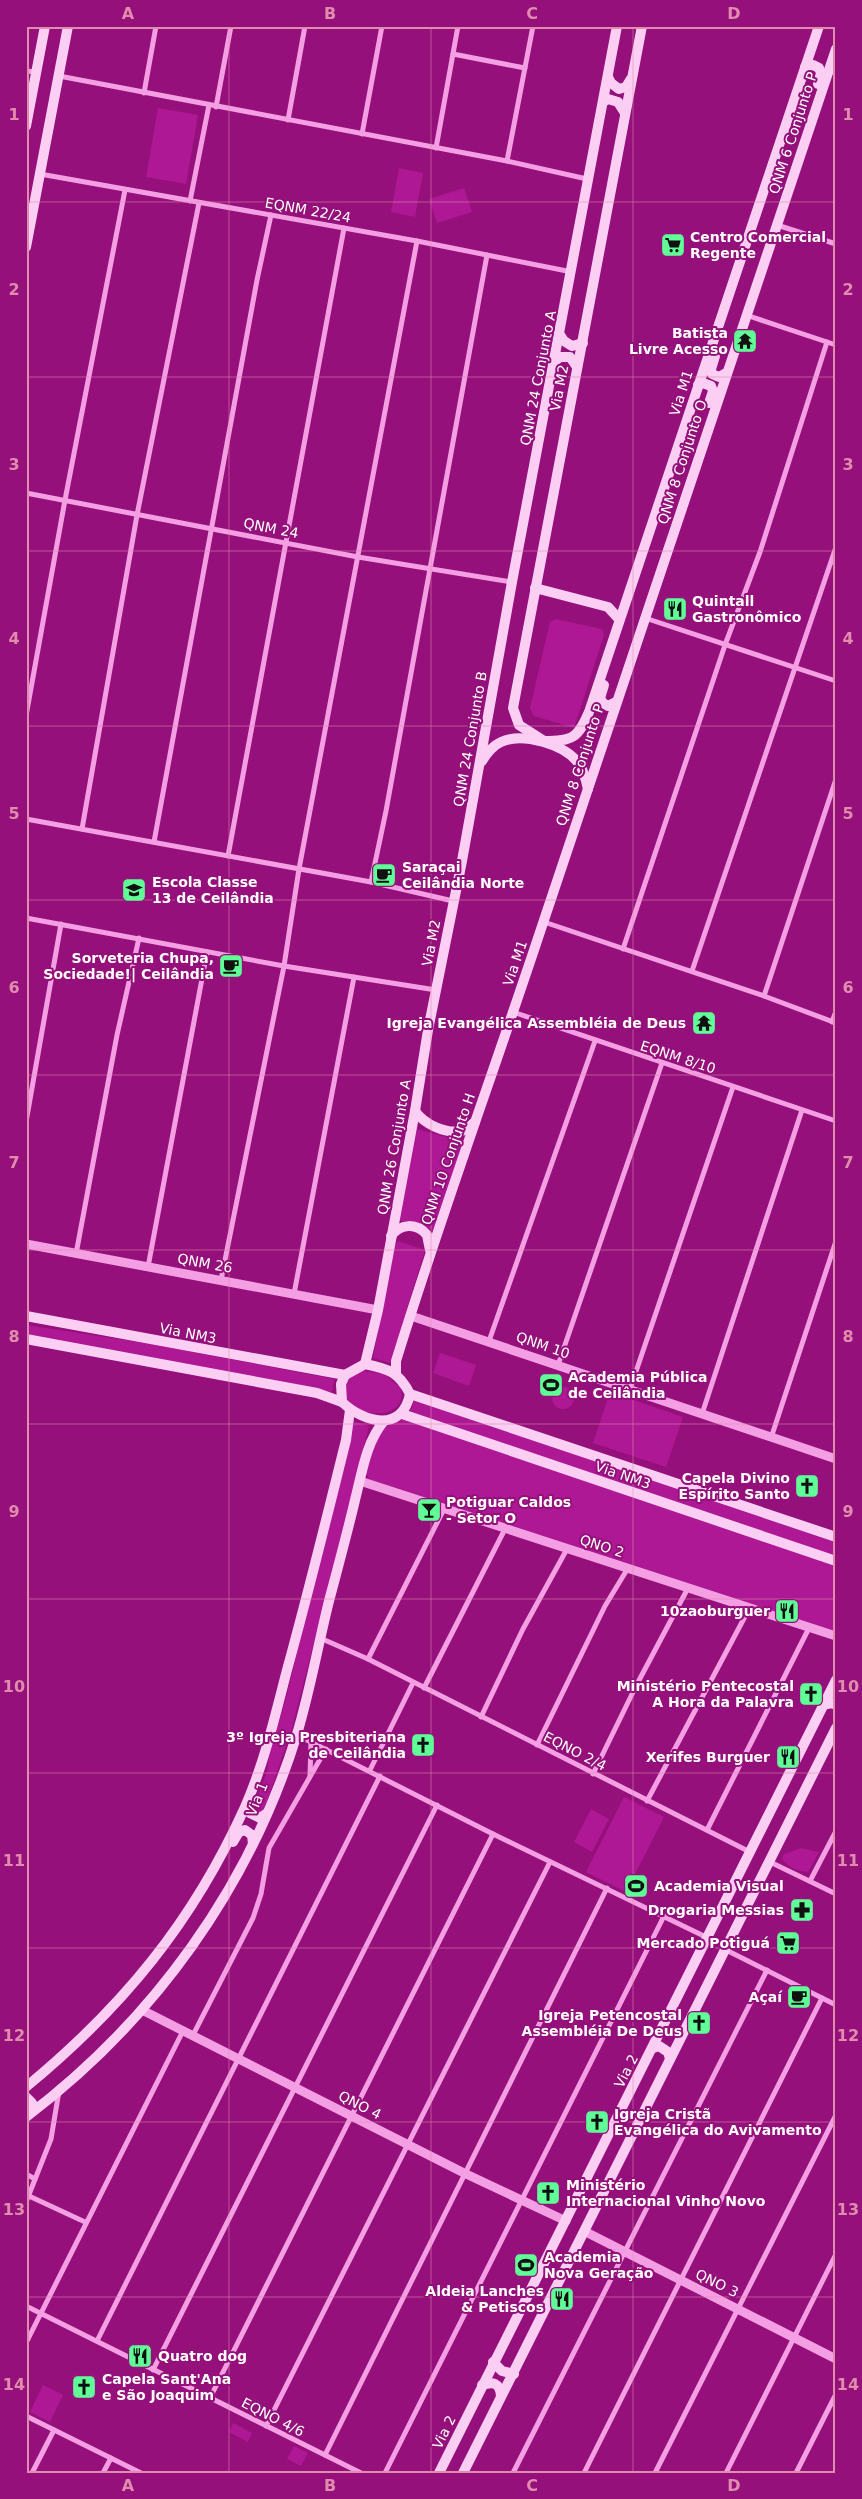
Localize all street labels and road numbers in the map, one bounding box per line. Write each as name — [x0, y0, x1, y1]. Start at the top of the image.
street label: QNM 6 Conjunto P — [766, 70, 820, 196]
street label: EQNM 22/24 — [264, 195, 352, 225]
street label: QNM 24 Conjunto A — [517, 309, 559, 447]
street label: Via M2 — [547, 363, 571, 413]
street label: Via M1 — [666, 368, 696, 418]
street label: QNM 8 Conjunto O — [654, 398, 710, 526]
street label: QNM 24 — [242, 515, 300, 541]
street label: QNM 24 Conjunto B — [450, 670, 490, 808]
street label: QNM 8 Conjunto P — [553, 702, 607, 828]
street label: Via M2 — [419, 918, 443, 968]
street label: Via M1 — [500, 938, 530, 988]
street label: EQNM 8/10 — [638, 1037, 718, 1077]
street label: QNM 26 Conjunto A — [374, 1078, 414, 1216]
street label: QNM 10 Conjunto H — [418, 1091, 478, 1227]
street label: QNM 26 — [176, 1250, 234, 1276]
street label: Via NM3 — [158, 1320, 218, 1346]
street label: QNM 10 — [514, 1328, 572, 1362]
street label: Via NM3 — [593, 1458, 653, 1492]
street label: QNO 2 — [578, 1531, 626, 1561]
street label: EQNO 2/4 — [541, 1728, 609, 1774]
street label: Via 1 — [243, 1780, 271, 1818]
street label: Via 2 — [611, 2052, 641, 2090]
street label: QNO 4 — [336, 2087, 384, 2123]
street label: QNO 3 — [693, 2266, 741, 2300]
street label: EQNO 4/6 — [239, 2394, 307, 2440]
street label: Via 2 — [429, 2413, 459, 2451]

